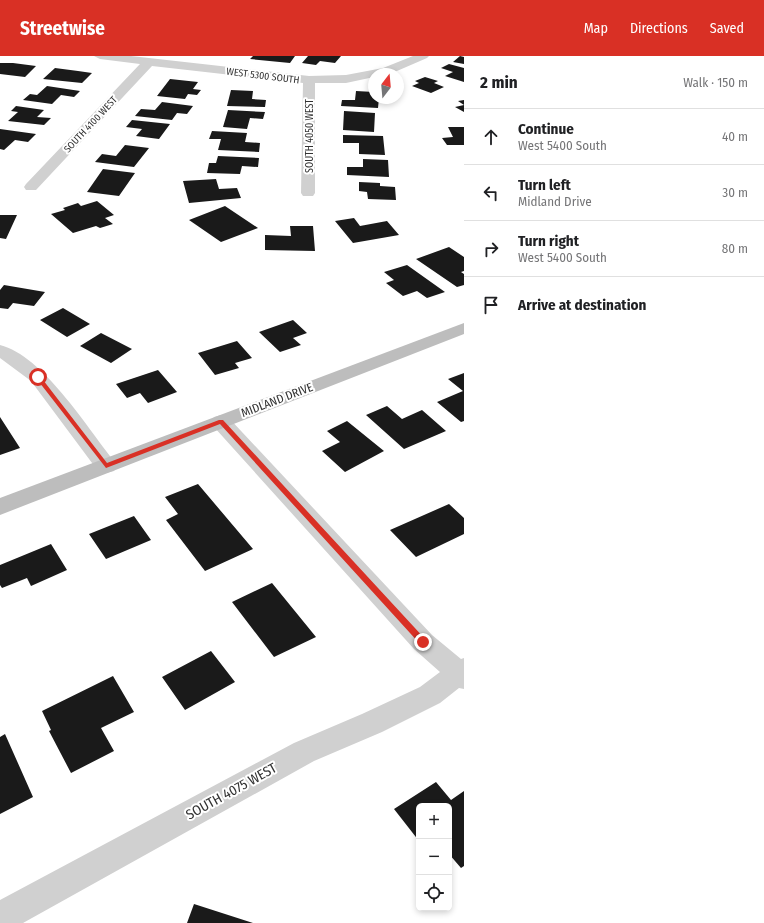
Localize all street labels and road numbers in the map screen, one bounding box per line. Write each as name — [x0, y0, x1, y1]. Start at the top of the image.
street label: WEST 5300 SOUTH — [226, 66, 300, 86]
street label: SOUTH 4100 WEST — [62, 94, 120, 155]
street label: SOUTH 4050 WEST — [304, 99, 316, 173]
street label: MIDLAND DRIVE — [239, 380, 315, 420]
street label: SOUTH 4075 WEST — [183, 759, 280, 823]

